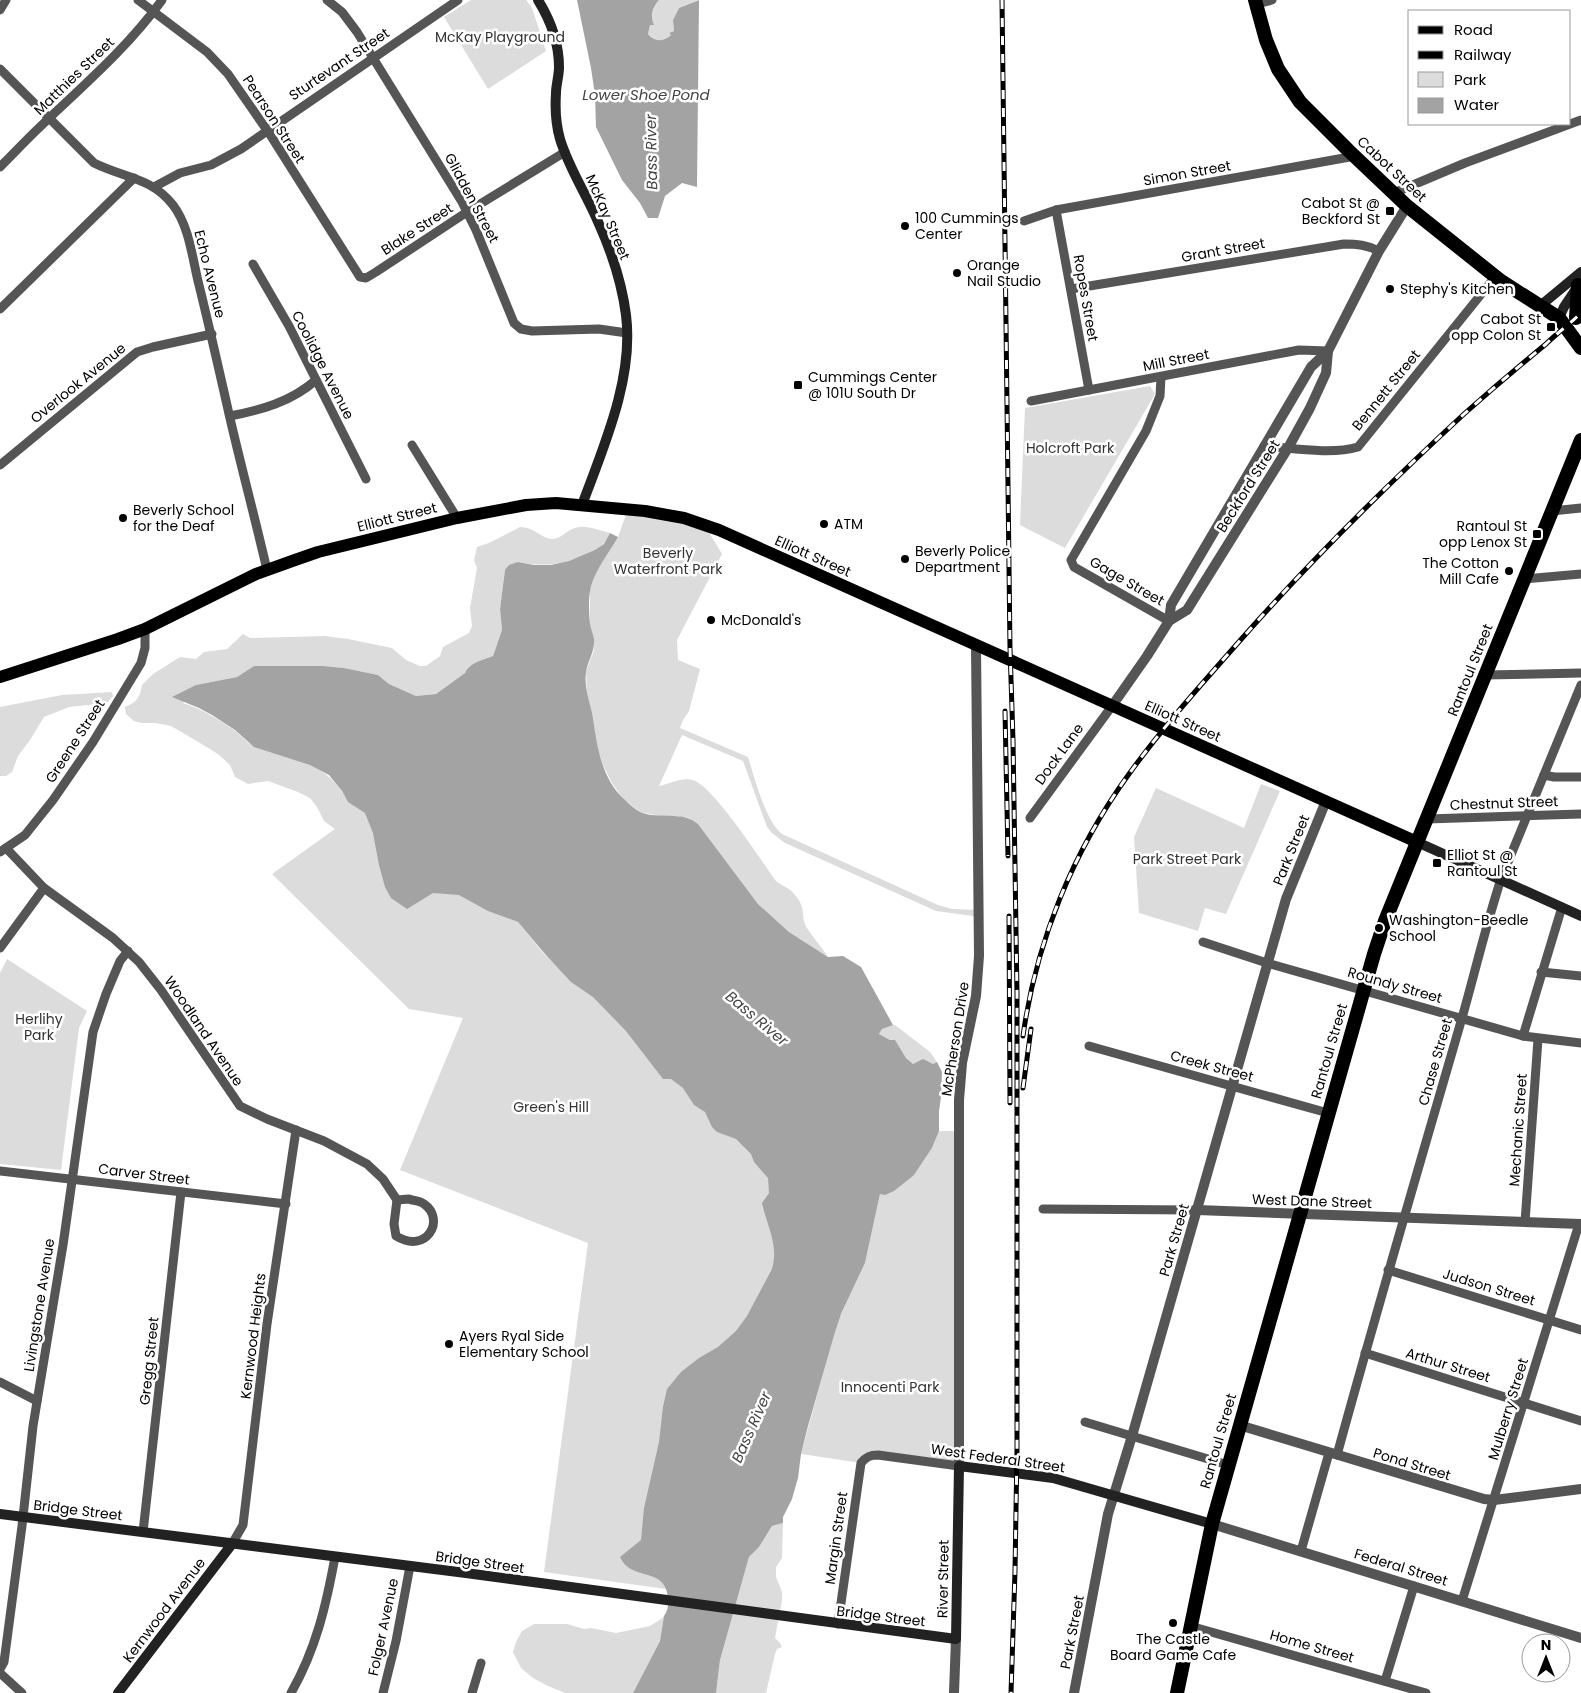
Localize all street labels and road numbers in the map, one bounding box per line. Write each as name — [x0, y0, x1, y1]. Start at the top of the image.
street label: Sturtevant Street — [285, 23, 393, 105]
street label: Matthies Street — [29, 32, 119, 120]
street label: Pearson Street — [238, 71, 310, 167]
street label: Cabot Street — [1353, 131, 1431, 207]
street label: Glidden Street — [440, 150, 504, 246]
street label: Simon Street — [1142, 155, 1232, 191]
street label: McKay Street — [581, 171, 635, 263]
street label: Blake Street — [377, 198, 457, 260]
street label: Echo Avenue — [189, 228, 231, 320]
street label: Grant Street — [1180, 233, 1266, 267]
street label: Ropes Street — [1069, 253, 1103, 343]
street label: Coolidge Avenue — [287, 307, 359, 423]
street label: Overlook Avenue — [26, 338, 130, 428]
street label: Mill Street — [1141, 344, 1211, 376]
street label: Bennett Street — [1347, 345, 1425, 435]
street label: Beckford Street — [1211, 436, 1285, 536]
street label: Elliott Street — [355, 497, 439, 537]
street label: Elliott Street — [772, 530, 854, 582]
street label: Gage Street — [1086, 552, 1168, 610]
street label: Rantoul Street — [1442, 621, 1498, 719]
street label: Greene Street — [41, 695, 109, 787]
street label: Elliott Street — [1142, 695, 1224, 747]
street label: Dock Lane — [1030, 719, 1088, 789]
street label: Chestnut Street — [1449, 791, 1559, 815]
street label: Park Street — [1268, 812, 1314, 888]
street label: Roundy Street — [1345, 962, 1445, 1008]
street label: Woodland Avenue — [160, 972, 248, 1090]
street label: McPherson Drive — [936, 980, 974, 1098]
street label: Rantoul Street — [1306, 1001, 1352, 1101]
street label: Chase Street — [1413, 1016, 1457, 1108]
street label: Creek Street — [1168, 1045, 1256, 1087]
street label: Mechanic Street — [1504, 1073, 1532, 1187]
street label: Carver Street — [97, 1158, 191, 1190]
street label: West Dane Street — [1252, 1189, 1372, 1213]
street label: Park Street — [1154, 1201, 1194, 1279]
street label: Livingstone Avenue — [19, 1237, 59, 1373]
street label: Judson Street — [1440, 1263, 1538, 1311]
street label: Kernwood Heights — [235, 1272, 271, 1400]
street label: Gregg Street — [134, 1316, 164, 1406]
street label: Arthur Street — [1403, 1343, 1493, 1387]
street label: Mulberry Street — [1483, 1356, 1533, 1462]
street label: Rantoul Street — [1195, 1391, 1241, 1491]
street label: West Federal Street — [930, 1439, 1066, 1477]
street label: Pond Street — [1371, 1443, 1453, 1485]
street label: Margin Street — [820, 1490, 852, 1586]
street label: Bridge Street — [32, 1495, 124, 1525]
street label: River Street — [932, 1540, 954, 1618]
street label: Federal Street — [1352, 1543, 1450, 1591]
street label: Bridge Street — [434, 1546, 526, 1578]
street label: Kernwood Avenue — [118, 1553, 210, 1667]
street label: Folger Avenue — [363, 1576, 403, 1678]
street label: Park Street — [1055, 1593, 1089, 1671]
street label: Bridge Street — [835, 1601, 927, 1631]
street label: Home Street — [1268, 1624, 1356, 1668]

